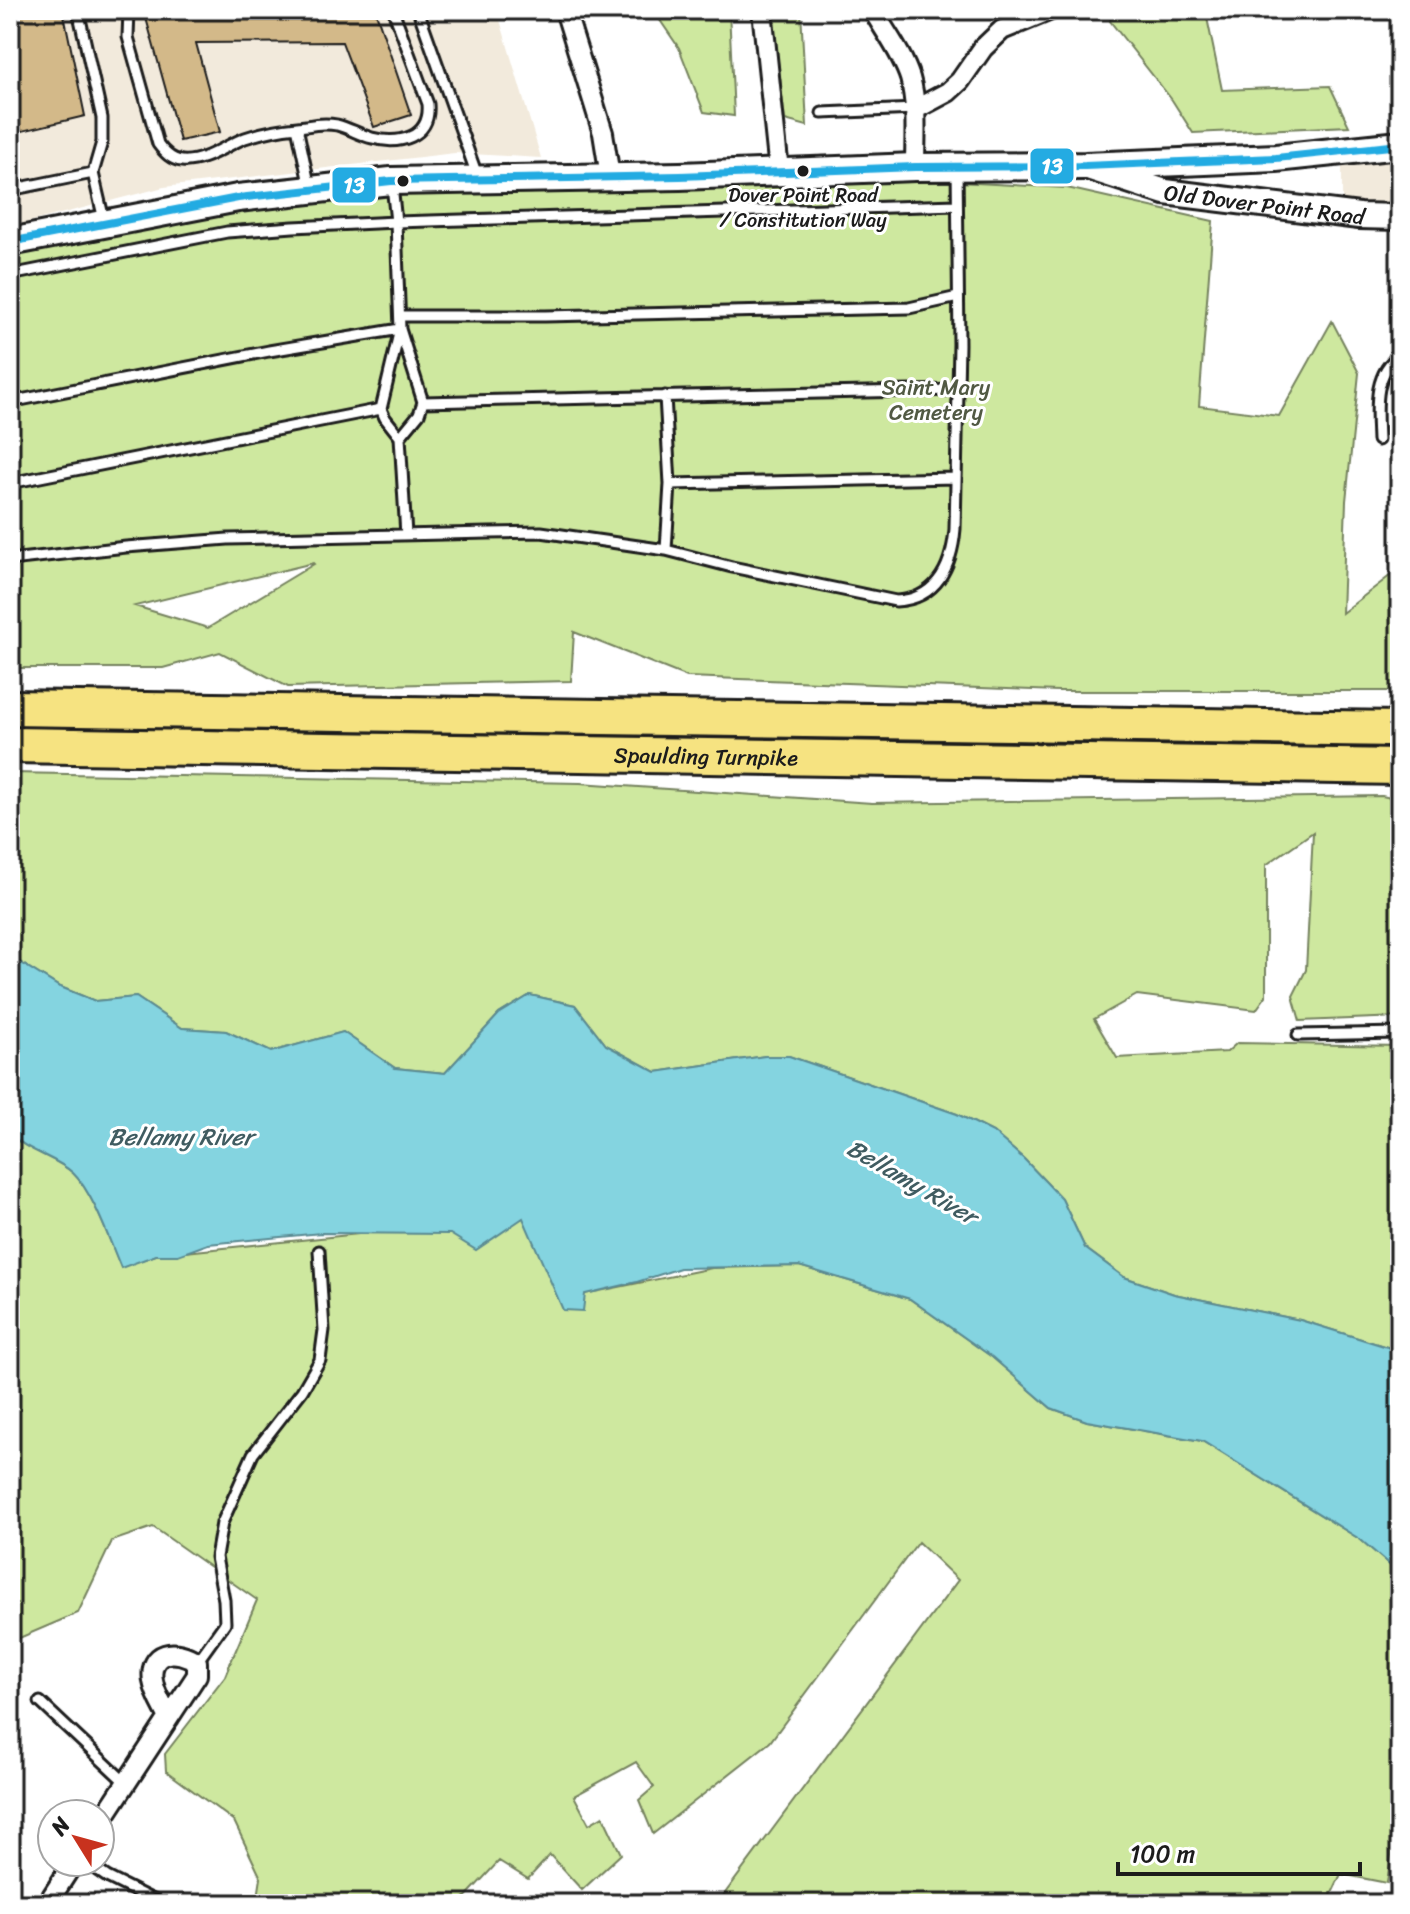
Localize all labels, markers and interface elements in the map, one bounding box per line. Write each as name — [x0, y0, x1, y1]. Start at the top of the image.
line badge: 13 — [1029, 147, 1075, 185]
text: 13 — [1041, 147, 1063, 186]
marker: Dover Point Road / Constitution Way — [795, 163, 811, 179]
line badge: 13 — [331, 166, 377, 204]
text: 13 — [343, 166, 365, 205]
unlabelled marker — [395, 173, 411, 189]
street label: Old Dover Point Road — [1162, 173, 1368, 237]
place label: Dover Point Road / Constitution Way — [719, 178, 887, 238]
park label: Saint Mary Cemetery — [882, 368, 991, 432]
street label: Spaulding Turnpike — [614, 736, 799, 777]
water label: Bellamy River — [109, 1116, 258, 1158]
water label: Bellamy River — [839, 1128, 989, 1238]
north arrow — [36, 1798, 116, 1878]
text: N — [40, 1808, 81, 1845]
scale bar — [1118, 1826, 1360, 1876]
text: 100 m — [1130, 1833, 1195, 1875]

